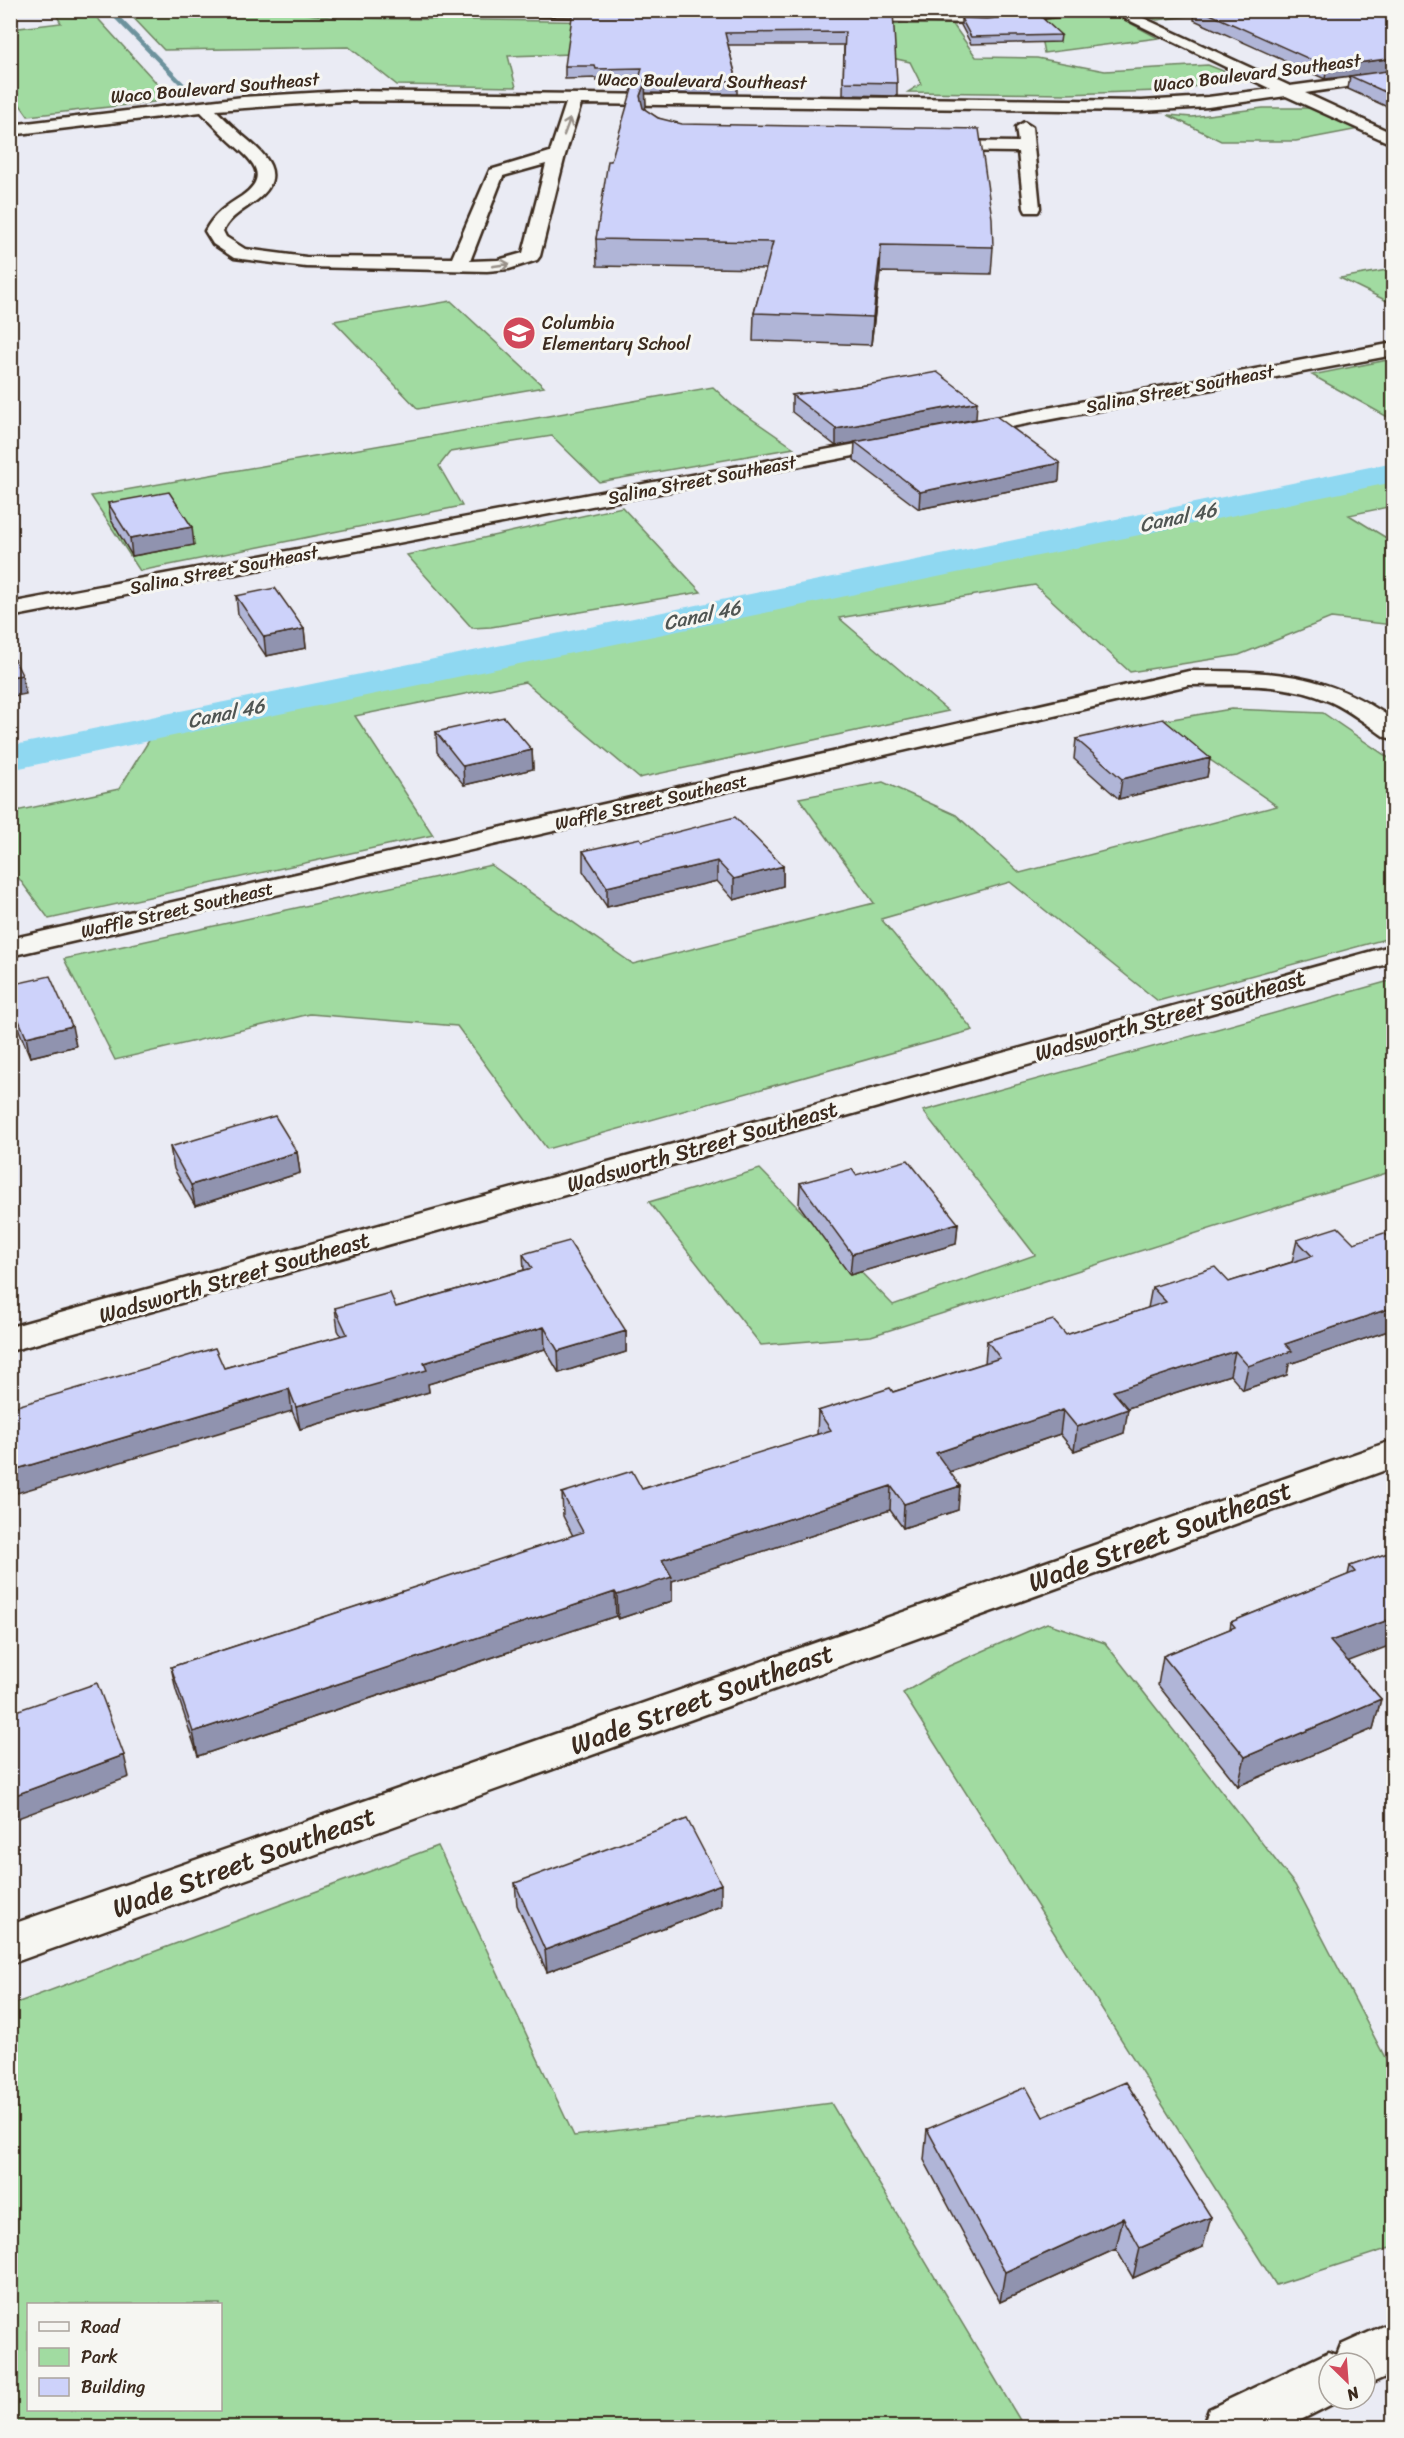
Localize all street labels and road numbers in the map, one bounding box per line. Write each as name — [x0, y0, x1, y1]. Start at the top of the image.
street label: Waco Boulevard Southeast — [1151, 44, 1363, 102]
street label: Waco Boulevard Southeast — [109, 63, 321, 113]
street label: Waco Boulevard Southeast — [597, 63, 808, 99]
street label: Salina Street Southeast — [1083, 355, 1278, 423]
street label: Salina Street Southeast — [605, 446, 800, 514]
street label: Salina Street Southeast — [127, 536, 322, 604]
street label: Waffle Street Southeast — [552, 764, 751, 840]
street label: Waffle Street Southeast — [78, 872, 277, 948]
street label: Wadsworth Street Southeast — [1030, 958, 1311, 1073]
street label: Wadsworth Street Southeast — [562, 1089, 843, 1204]
street label: Wadsworth Street Southeast — [94, 1220, 375, 1335]
street label: Wade Street Southeast — [1021, 1466, 1299, 1606]
street label: Wade Street Southeast — [563, 1629, 841, 1769]
street label: Wade Street Southeast — [105, 1792, 383, 1932]

